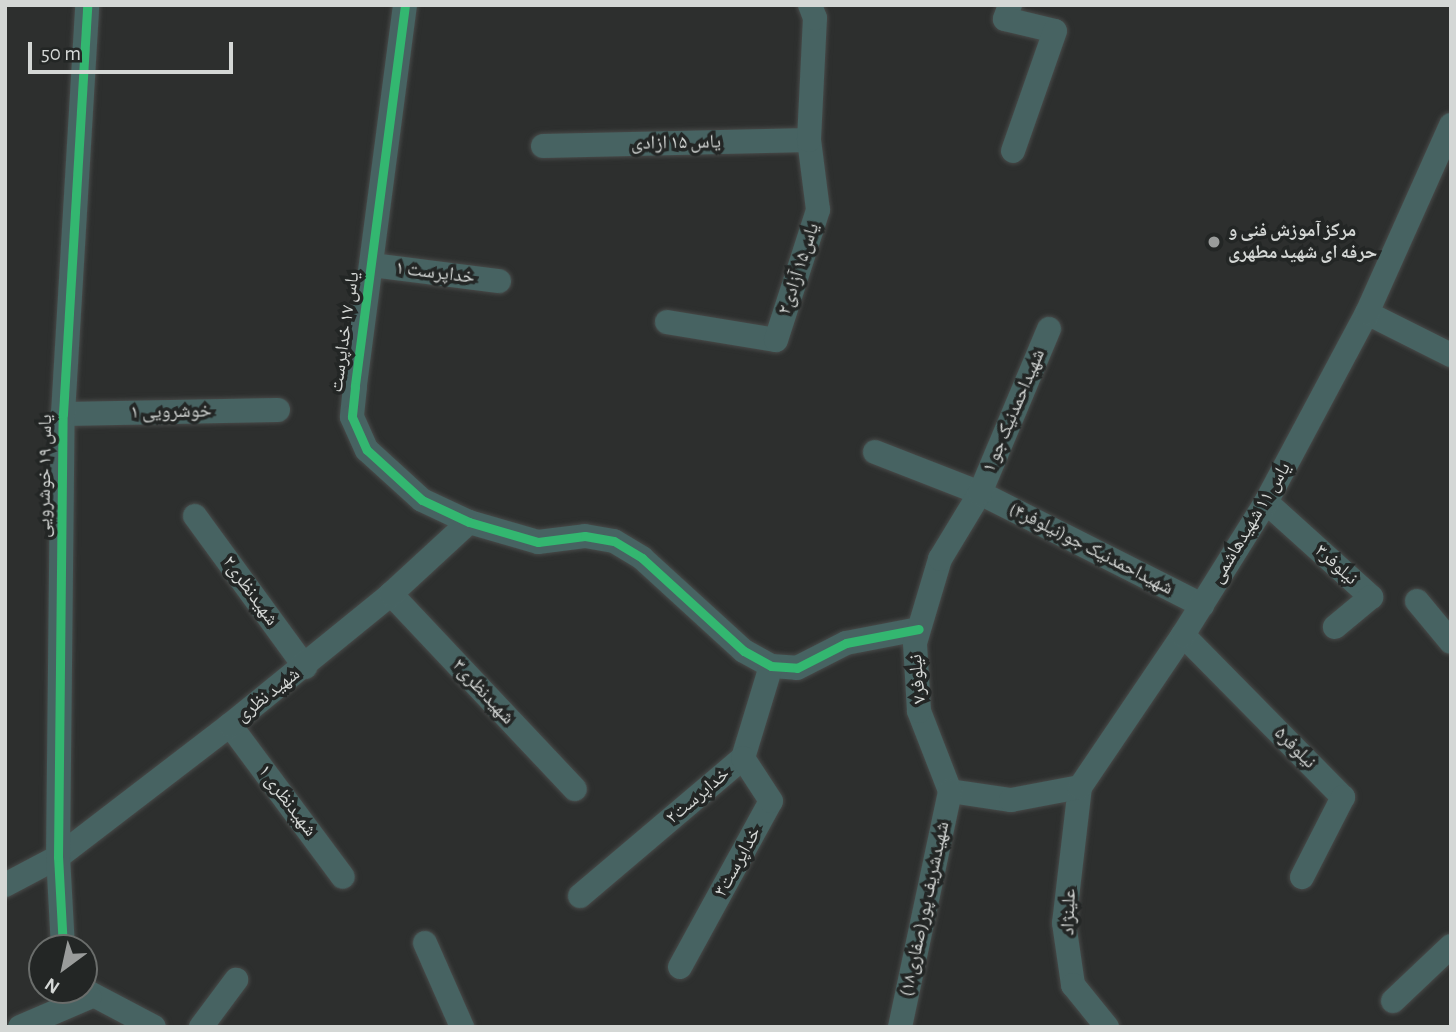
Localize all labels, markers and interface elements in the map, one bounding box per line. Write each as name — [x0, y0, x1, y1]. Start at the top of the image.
scale bar — [32, 28, 236, 72]
text: 50 m — [41, 43, 81, 64]
street label: یاس ۱۵ ازادی — [631, 131, 721, 155]
street label: یاس۱۵ آزادی۲ — [773, 220, 825, 318]
place label: مرکز آموزش فنی و حرفه ای شهید مطهری — [1228, 220, 1377, 264]
marker: مرکز آموزش فنی و حرفه ای شهید مطهری — [1206, 234, 1222, 250]
street label: خداپرست ۱ — [394, 257, 476, 289]
street label: یاس ۱۷ خداپرست — [325, 270, 365, 394]
street label: شهیداحمدنیک جو ۱ — [978, 346, 1050, 476]
street label: خوشرویی ۱ — [130, 400, 212, 424]
street label: یاس ۱۹ خوشرویی — [33, 414, 57, 538]
street label: یاس ۱۱ شهیدهاشمی — [1206, 458, 1296, 588]
street label: شهیداحمدنیک جو(نیلوفر۴) — [1005, 498, 1177, 600]
street label: نیلوفر۳ — [1310, 540, 1362, 590]
street label: شهیدنظری۲ — [217, 552, 283, 630]
street label: نیلوفر۷ — [904, 653, 932, 705]
street label: شهیدنظری۳ — [447, 655, 519, 729]
street label: شهید نظری — [231, 663, 305, 727]
street label: نیلوفر۵ — [1269, 722, 1321, 774]
street label: شهیدنظری ۱ — [253, 761, 321, 841]
street label: خداپرست۲ — [661, 763, 735, 829]
street label: شهیدشریف پور(صفاری۱۸) — [895, 819, 955, 999]
street label: خداپرست۳ — [710, 823, 766, 901]
street label: علینژاد — [1057, 888, 1081, 936]
north arrow — [28, 934, 98, 1004]
text: N — [42, 974, 63, 997]

